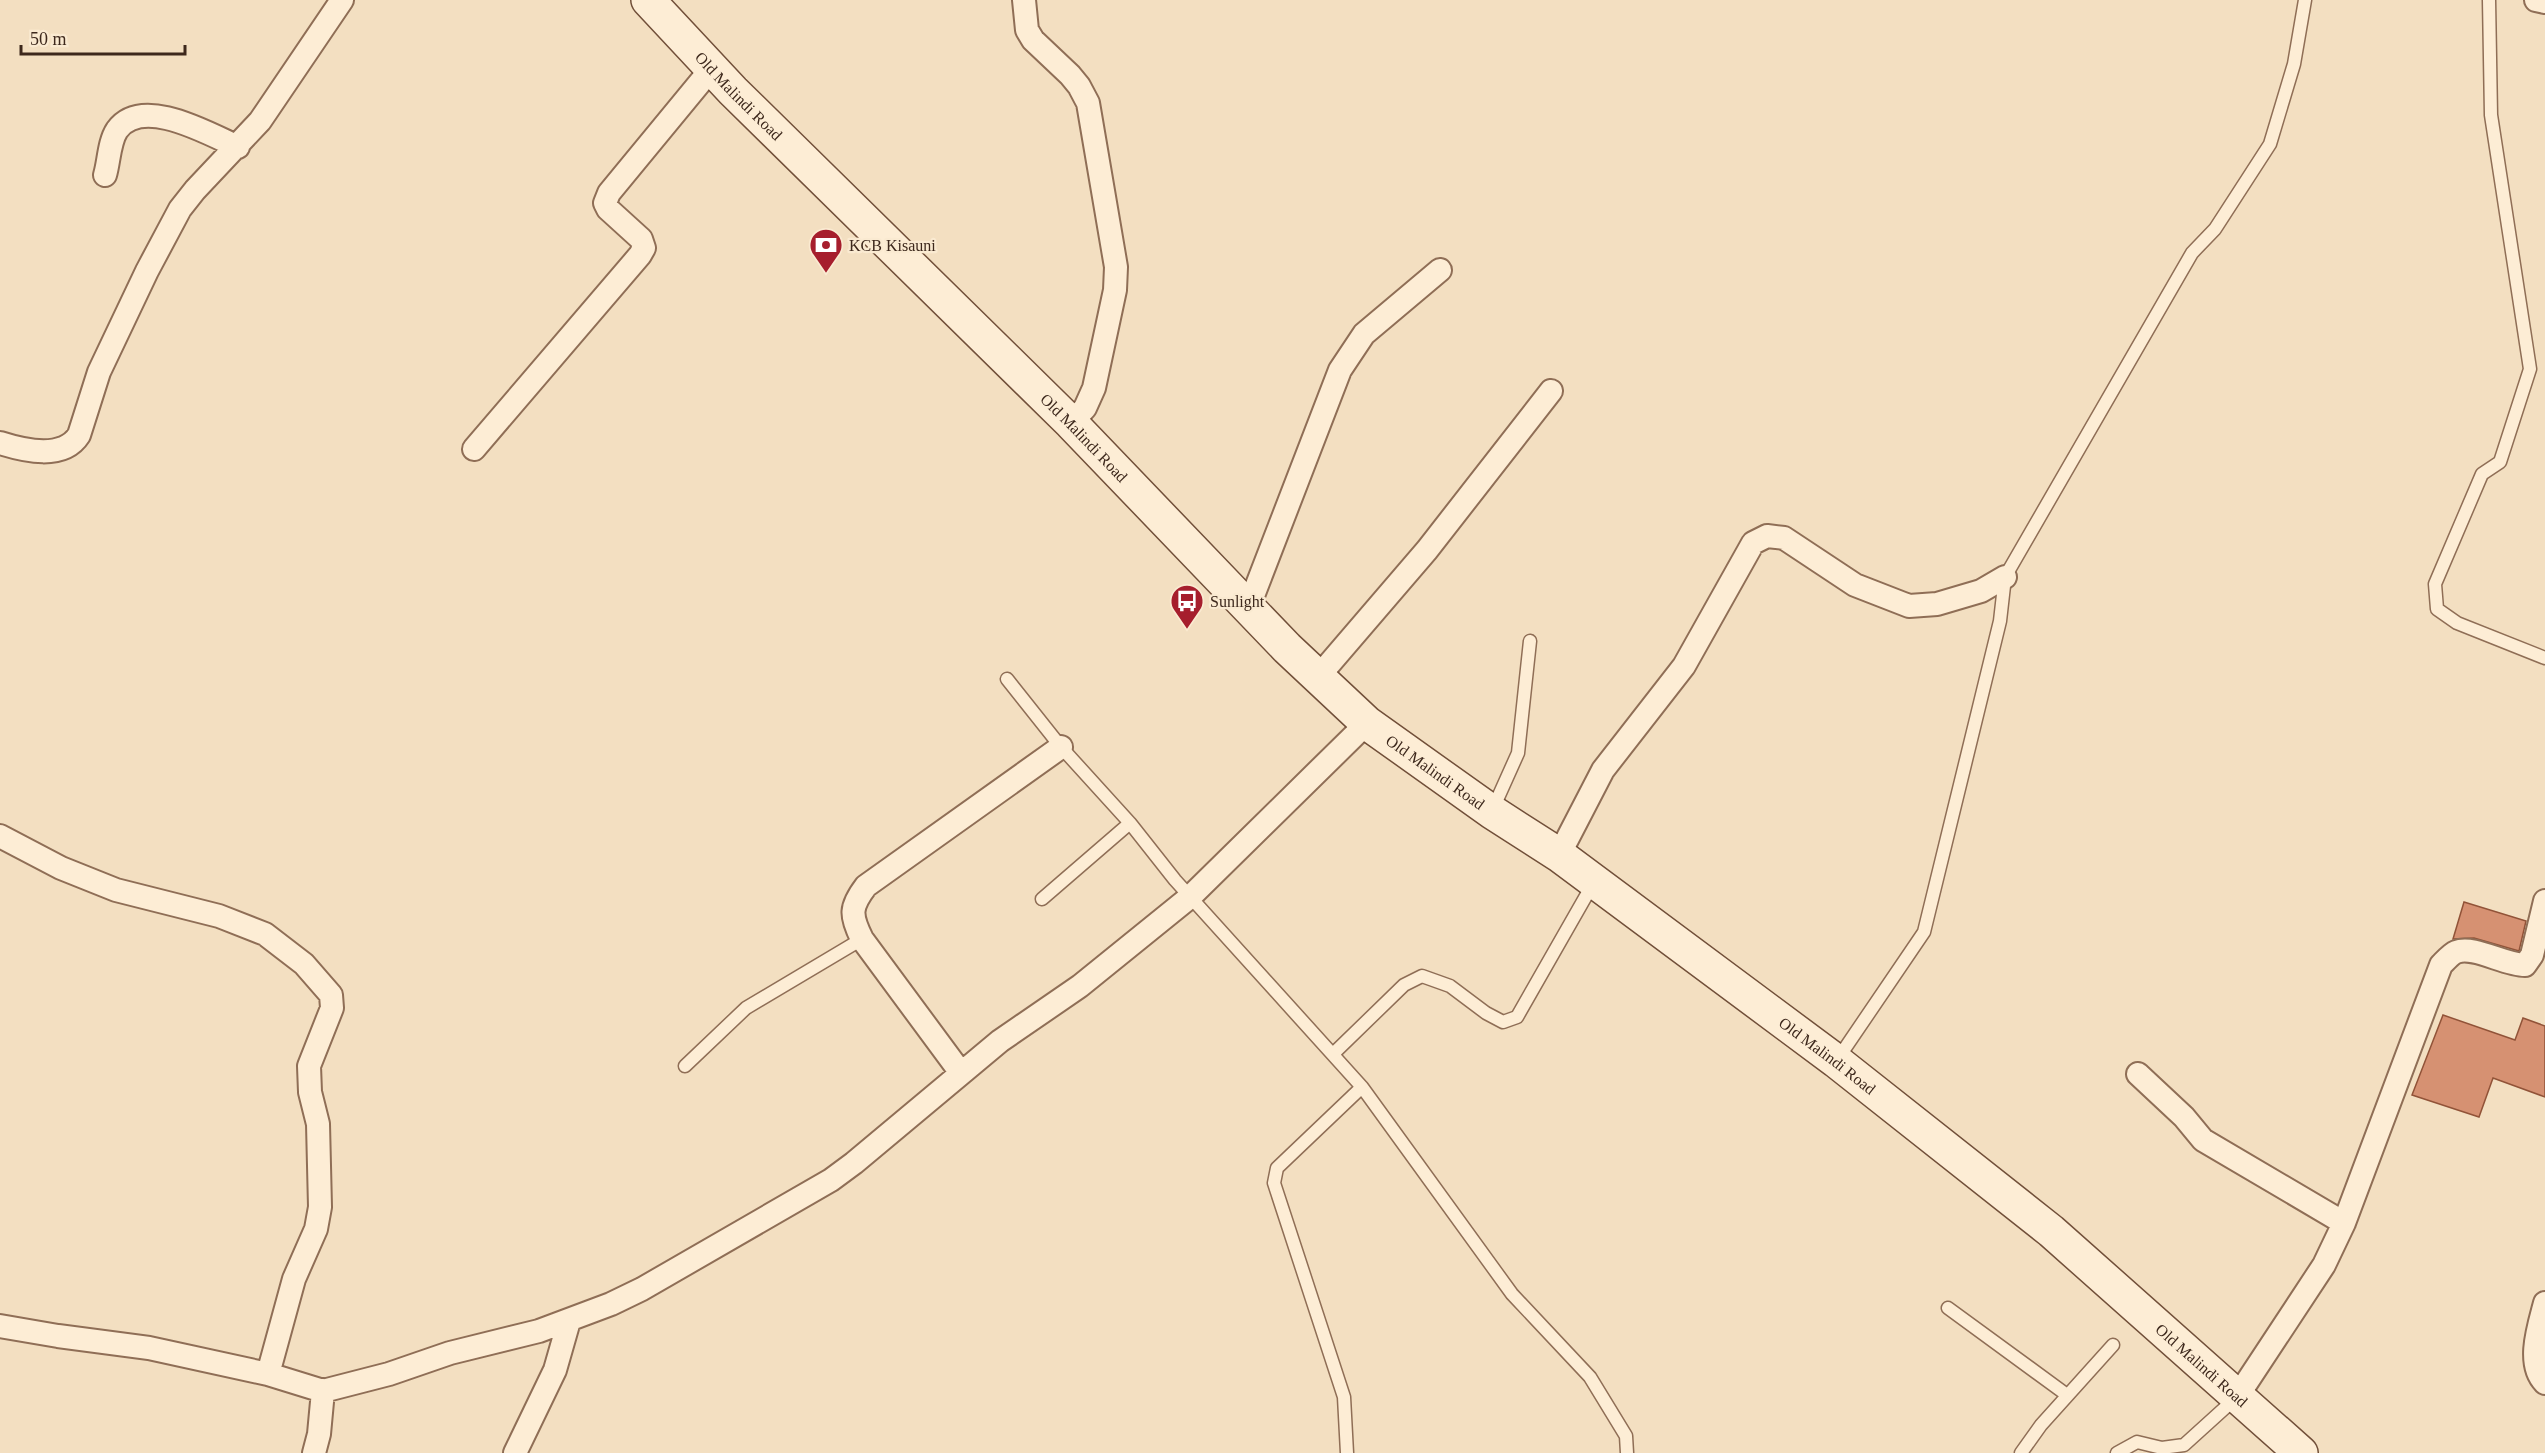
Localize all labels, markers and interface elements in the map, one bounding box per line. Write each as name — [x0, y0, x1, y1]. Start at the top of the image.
scale bar — [21, 18, 184, 56]
text: 50 m — [30, 29, 67, 49]
street label: Old Malindi Road — [692, 48, 785, 143]
bank icon: KCB Kisauni — [808, 227, 844, 274]
place label: KCB Kisauni — [849, 237, 936, 254]
street label: Old Malindi Road — [1037, 390, 1131, 485]
bus stop icon: Sunlight — [1169, 583, 1205, 630]
place label: Sunlight — [1210, 593, 1265, 611]
street label: Old Malindi Road — [1383, 731, 1488, 813]
street label: Old Malindi Road — [1776, 1014, 1879, 1098]
street label: Old Malindi Road — [2152, 1320, 2251, 1410]

